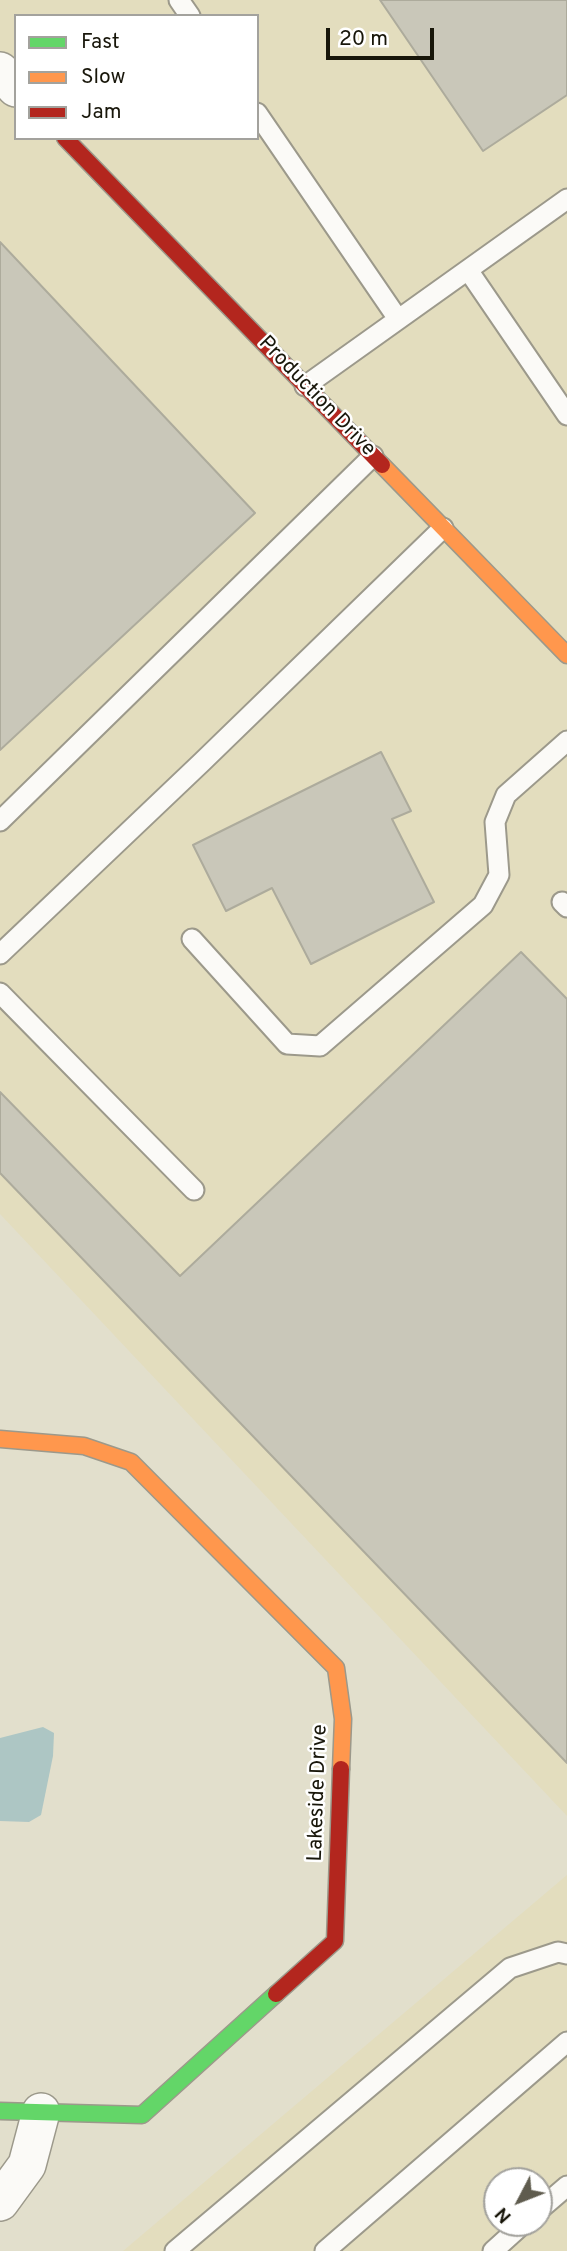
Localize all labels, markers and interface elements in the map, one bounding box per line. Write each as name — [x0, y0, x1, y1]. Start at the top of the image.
legend — [14, 14, 259, 140]
scale bar — [329, 14, 438, 58]
text: 20 m — [339, 26, 388, 53]
text: Fast — [81, 29, 120, 56]
text: Slow — [81, 64, 126, 91]
text: Jam — [81, 99, 122, 126]
street label: Production Drive — [252, 332, 380, 462]
street label: Lakeside Drive — [304, 1724, 334, 1862]
north arrow — [483, 2167, 553, 2237]
text: N — [490, 2202, 517, 2228]

